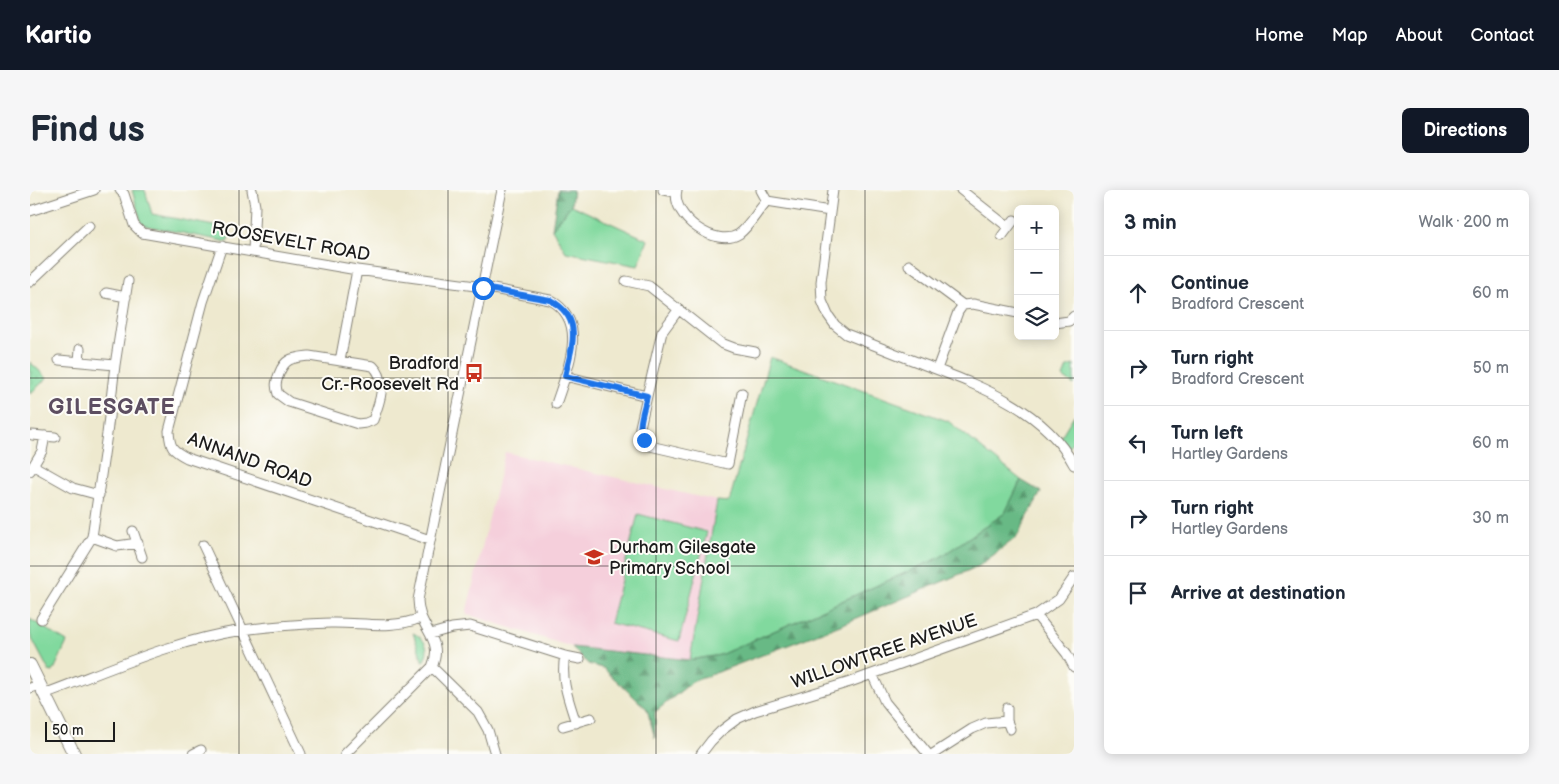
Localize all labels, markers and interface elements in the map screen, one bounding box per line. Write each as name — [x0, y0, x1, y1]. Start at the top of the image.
text: Kartio — [25, 21, 92, 50]
text: Home — [1255, 25, 1304, 46]
text: Map — [1332, 25, 1368, 46]
text: About — [1396, 25, 1443, 46]
text: Contact — [1471, 25, 1534, 46]
button: Directions — [1402, 108, 1529, 153]
text: Find us — [30, 109, 145, 152]
map controls — [1014, 205, 1059, 340]
button: + — [1014, 205, 1059, 250]
text: 3 min — [1124, 210, 1177, 235]
text: Walk · 200 m — [1419, 213, 1509, 232]
street label: ROOSEVELT ROAD — [210, 217, 372, 266]
button: − — [1014, 250, 1059, 295]
text: Continue — [1171, 272, 1249, 295]
route start — [472, 277, 495, 300]
icon: ahead — [1124, 279, 1152, 307]
text: 60 m — [1472, 284, 1509, 303]
button: layers — [1014, 295, 1059, 340]
text: Bradford Crescent — [1171, 295, 1304, 314]
text: Turn right — [1171, 347, 1254, 370]
place label: Bradford Cr.-Roosevelt Rd — [321, 353, 459, 395]
icon: right — [1124, 354, 1152, 382]
text: 50 m — [1473, 359, 1509, 378]
bus stop icon: Bradford Cr.-Roosevelt Rd — [463, 362, 485, 384]
text: Bradford Crescent — [1171, 370, 1304, 389]
district label: GILESGATE — [48, 394, 176, 421]
text: Turn left — [1171, 422, 1243, 445]
street label: ANNAND ROAD — [185, 428, 315, 493]
route end — [633, 429, 656, 452]
icon: left — [1124, 429, 1152, 457]
text: 60 m — [1472, 434, 1509, 453]
text: Hartley Gardens — [1171, 445, 1288, 464]
text: Turn right — [1171, 497, 1254, 520]
icon: right — [1124, 504, 1152, 532]
text: 30 m — [1472, 509, 1509, 528]
text: Hartley Gardens — [1171, 520, 1288, 539]
place label: Durham Gilesgate Primary School — [609, 537, 756, 579]
school or university icon: Durham Gilesgate Primary School — [583, 546, 605, 568]
icon: arrive — [1124, 579, 1152, 607]
text: Arrive at destination — [1171, 582, 1346, 605]
street label: WILLOWTREE AVENUE — [789, 610, 980, 693]
scale bar — [45, 719, 115, 742]
text: 50 m — [52, 722, 84, 739]

